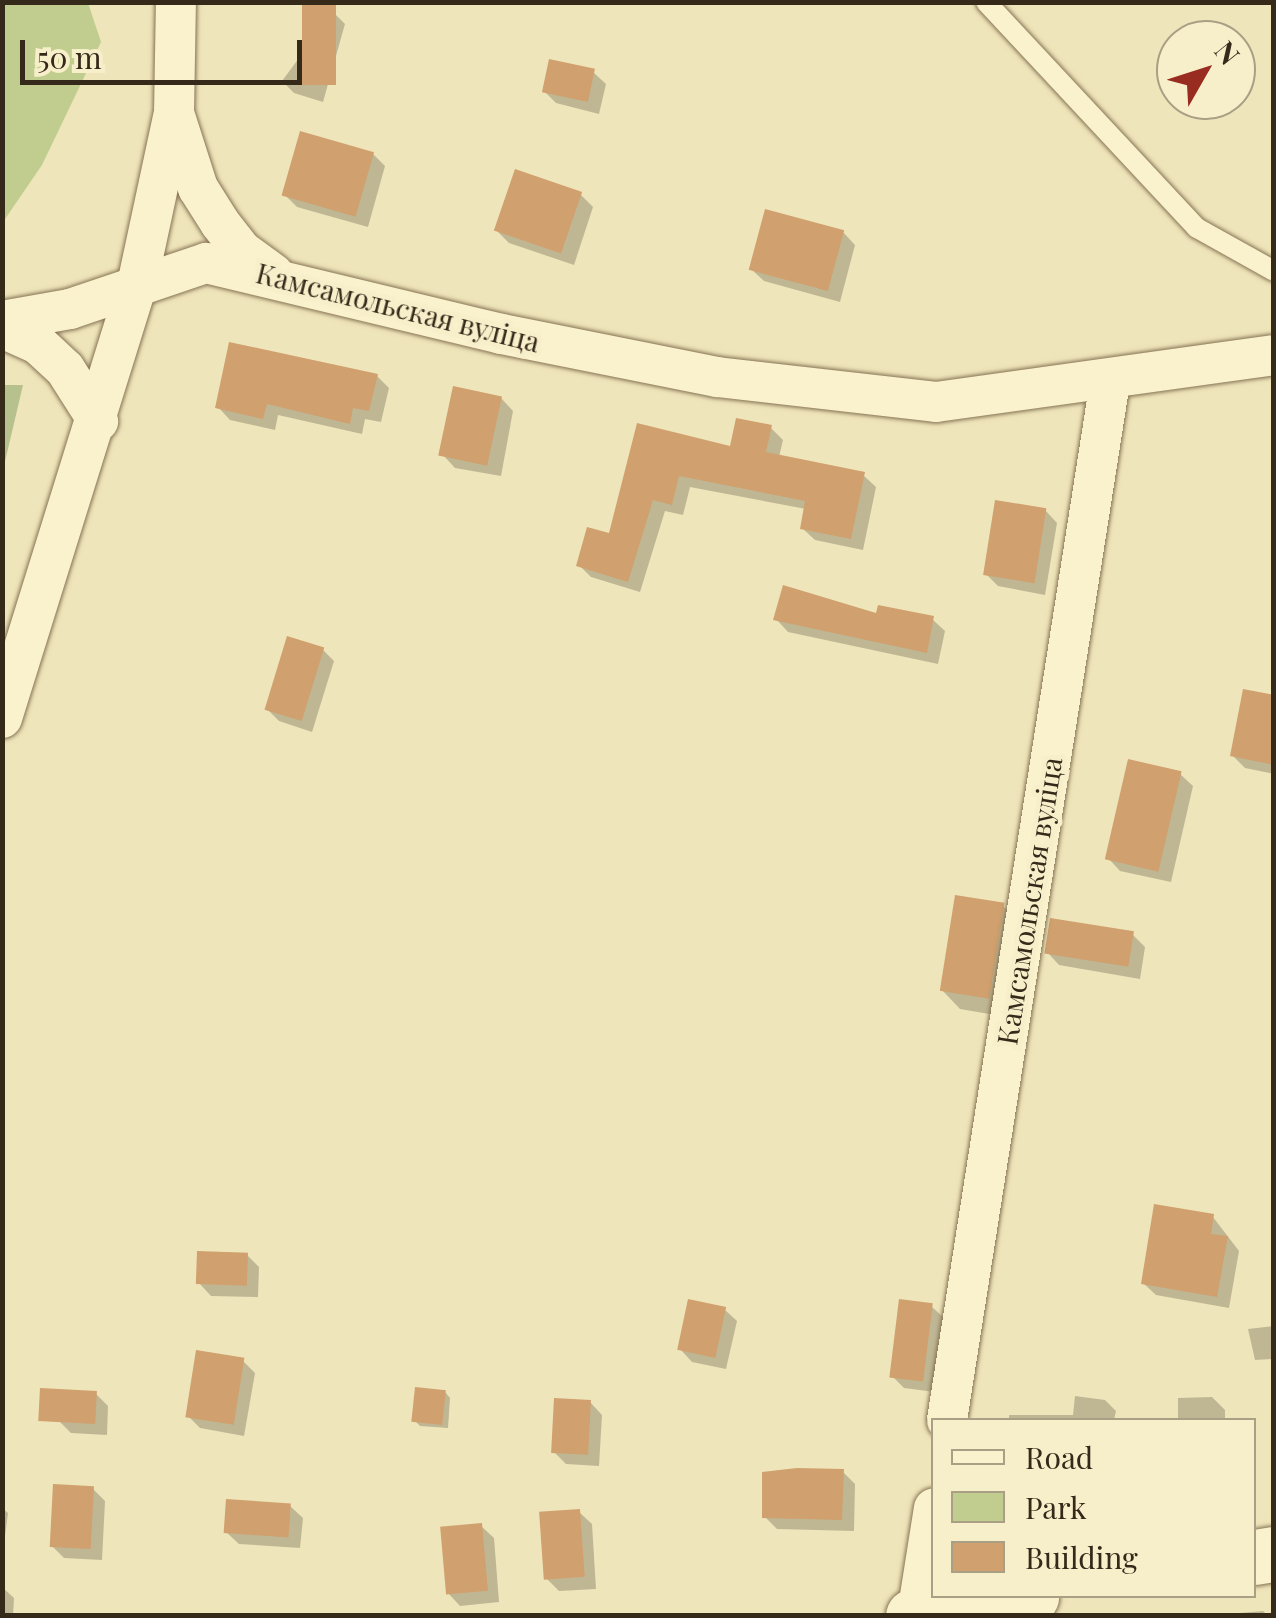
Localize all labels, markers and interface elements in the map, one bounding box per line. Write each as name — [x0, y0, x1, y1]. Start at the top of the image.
scale bar — [25, 20, 308, 82]
north arrow — [1156, 20, 1256, 120]
text: N — [1207, 33, 1249, 72]
text: 50 m — [37, 37, 102, 77]
street label: Камсамольская вуліца — [253, 256, 543, 358]
street label: Камсамольская вуліца — [990, 755, 1068, 1047]
legend — [931, 1418, 1256, 1598]
text: Road — [1025, 1437, 1093, 1477]
text: Park — [1025, 1487, 1087, 1527]
text: Building — [1025, 1537, 1138, 1577]

